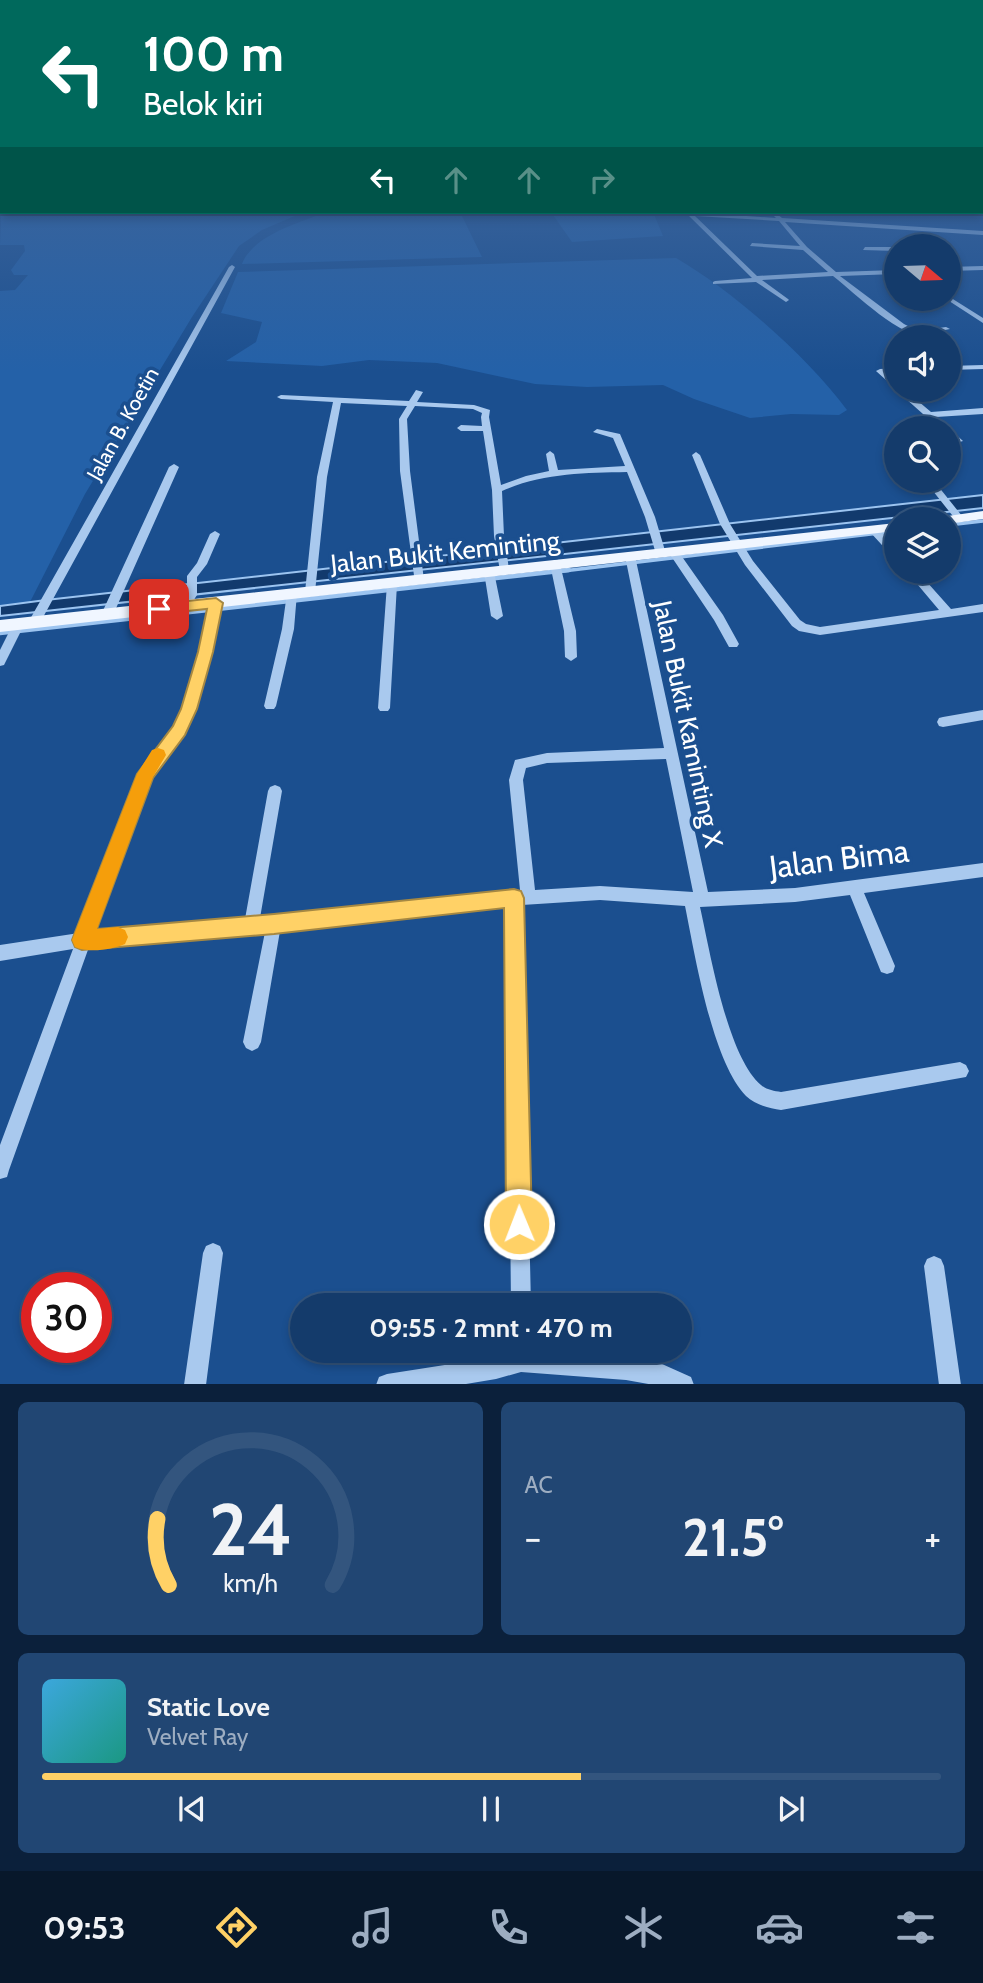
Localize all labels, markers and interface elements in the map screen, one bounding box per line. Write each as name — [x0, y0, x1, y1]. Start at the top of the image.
text: 100 m — [143, 24, 284, 83]
icon: left — [28, 28, 119, 119]
text: Belok kiri — [143, 84, 263, 123]
icon: left — [364, 161, 402, 199]
icon: ahead — [437, 161, 475, 199]
icon: ahead — [510, 161, 548, 199]
icon: right — [583, 161, 621, 199]
north arrow — [884, 234, 961, 312]
map controls — [884, 234, 961, 584]
button: sound — [884, 325, 961, 402]
street label: Jalan B. Koetin — [81, 363, 164, 485]
button: search — [884, 416, 961, 493]
button: layers — [884, 507, 961, 584]
street label: Jalan Bukit Keminting — [328, 524, 562, 580]
pin — [129, 579, 189, 639]
icon: arrive — [140, 590, 178, 628]
street label: Jalan Bukit Kaminting X — [646, 597, 730, 851]
street label: Jalan Bima — [766, 831, 912, 887]
position arrow — [482, 1187, 556, 1261]
speed limit sign: 30 — [21, 1272, 112, 1363]
text: 09:55 · 2 mnt · 470 m — [369, 1312, 613, 1344]
text: AC — [525, 1471, 553, 1499]
text: 24 — [208, 1485, 292, 1573]
text: 21.5° — [682, 1506, 783, 1569]
text: − — [525, 1514, 541, 1561]
text: + — [924, 1514, 941, 1561]
text: km/h — [223, 1567, 278, 1597]
text: Static Love — [147, 1691, 270, 1723]
text: Velvet Ray — [147, 1723, 248, 1751]
icon: previous — [173, 1790, 211, 1828]
icon: pause — [472, 1790, 510, 1828]
icon: next — [772, 1790, 810, 1828]
icon: directions — [212, 1903, 261, 1952]
icon: music — [348, 1903, 397, 1952]
icon: phone — [484, 1903, 533, 1952]
icon: climate — [619, 1903, 668, 1952]
icon: car — [755, 1903, 804, 1952]
icon: filters — [891, 1903, 940, 1952]
text: 09:53 — [43, 1908, 125, 1947]

